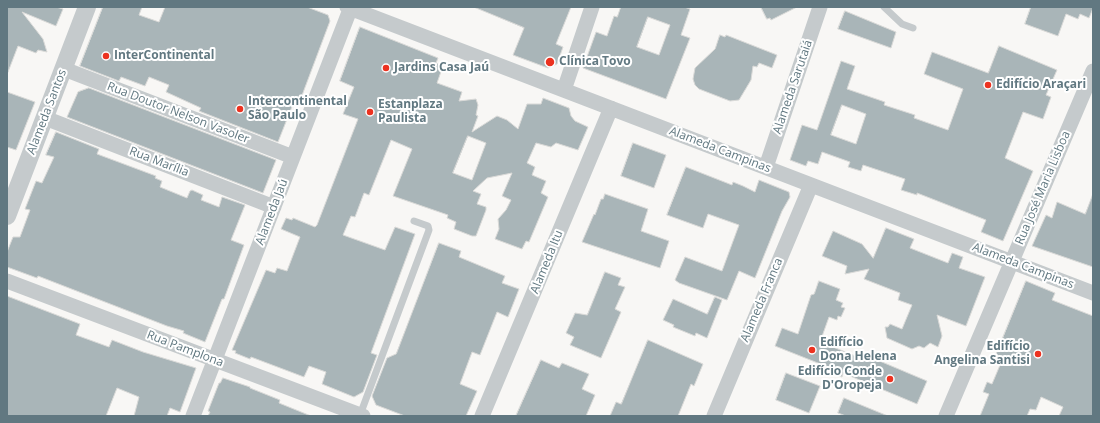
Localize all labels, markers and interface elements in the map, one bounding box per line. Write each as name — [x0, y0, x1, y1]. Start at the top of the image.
street label: Alameda Sarutaiá — [770, 38, 816, 136]
place label: InterContinental — [114, 49, 214, 63]
marker: InterContinental — [101, 51, 111, 61]
place label: Clínica Tovo — [559, 55, 631, 69]
marker: Clínica Tovo — [544, 56, 556, 68]
place label: Jardins Casa Jaú — [394, 61, 489, 75]
marker: Jardins Casa Jaú — [381, 63, 391, 73]
street label: Alameda Santos — [24, 67, 70, 157]
place label: Edifício Araçari — [996, 78, 1086, 92]
street label: Rua Doutor Nelson Vasoler — [105, 79, 251, 147]
marker: Edifício Araçari — [983, 80, 993, 90]
place label: Intercontinental São Paulo — [248, 95, 347, 123]
place label: Estanplaza Paulista — [378, 98, 443, 126]
marker: Intercontinental São Paulo — [235, 104, 245, 114]
marker: Estanplaza Paulista — [365, 107, 375, 117]
street label: Alameda Campinas — [667, 124, 773, 176]
street label: Rua José Maria Lisboa — [1013, 129, 1073, 247]
street label: Rua Marília — [127, 144, 191, 180]
street label: Alameda Jaú — [253, 177, 291, 247]
street label: Alameda Itu — [528, 228, 566, 296]
street label: Alameda Campinas — [970, 240, 1076, 292]
street label: Alameda Franca — [738, 256, 786, 344]
street label: Rua Pamplona — [145, 328, 225, 370]
place label: Edifício Dona Helena — [820, 336, 897, 364]
place label: Edifício Angelina Santisi — [934, 340, 1030, 368]
marker: Edifício Dona Helena — [807, 345, 817, 355]
marker: Edifício Angelina Santisi — [1033, 349, 1043, 359]
place label: Edifício Conde D'Oropeja — [798, 365, 882, 393]
marker: Edifício Conde D'Oropeja — [885, 374, 895, 384]

